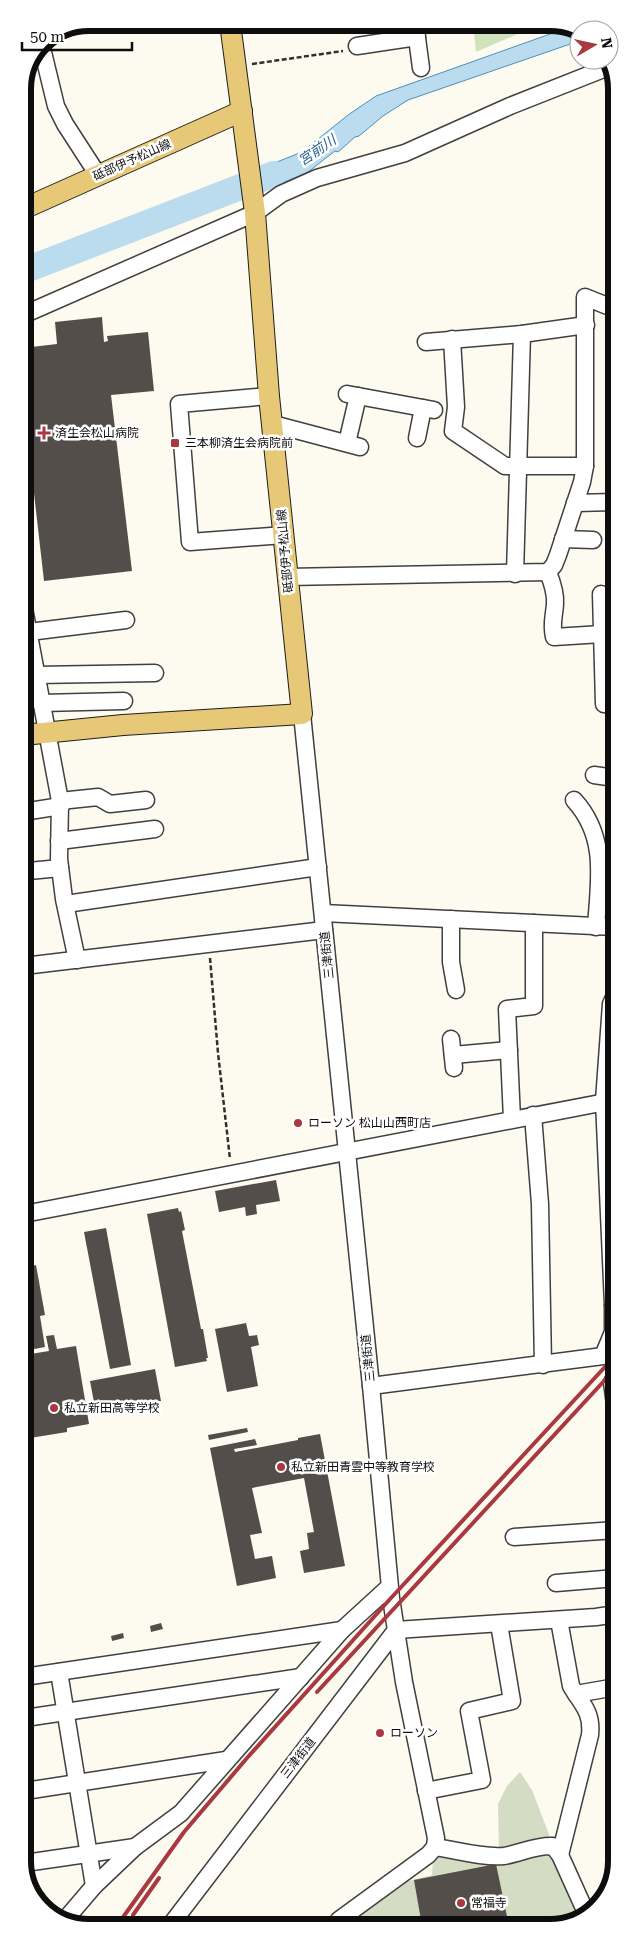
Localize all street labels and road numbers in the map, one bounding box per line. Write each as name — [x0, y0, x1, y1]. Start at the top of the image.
street label: 砥部伊予松山線 — [91, 137, 173, 183]
street label: 砥部伊予松山線 — [274, 509, 296, 593]
street label: 三津街道 — [318, 930, 336, 980]
street label: 三津街道 — [359, 1333, 377, 1383]
street label: 三津街道 — [278, 1735, 318, 1781]

